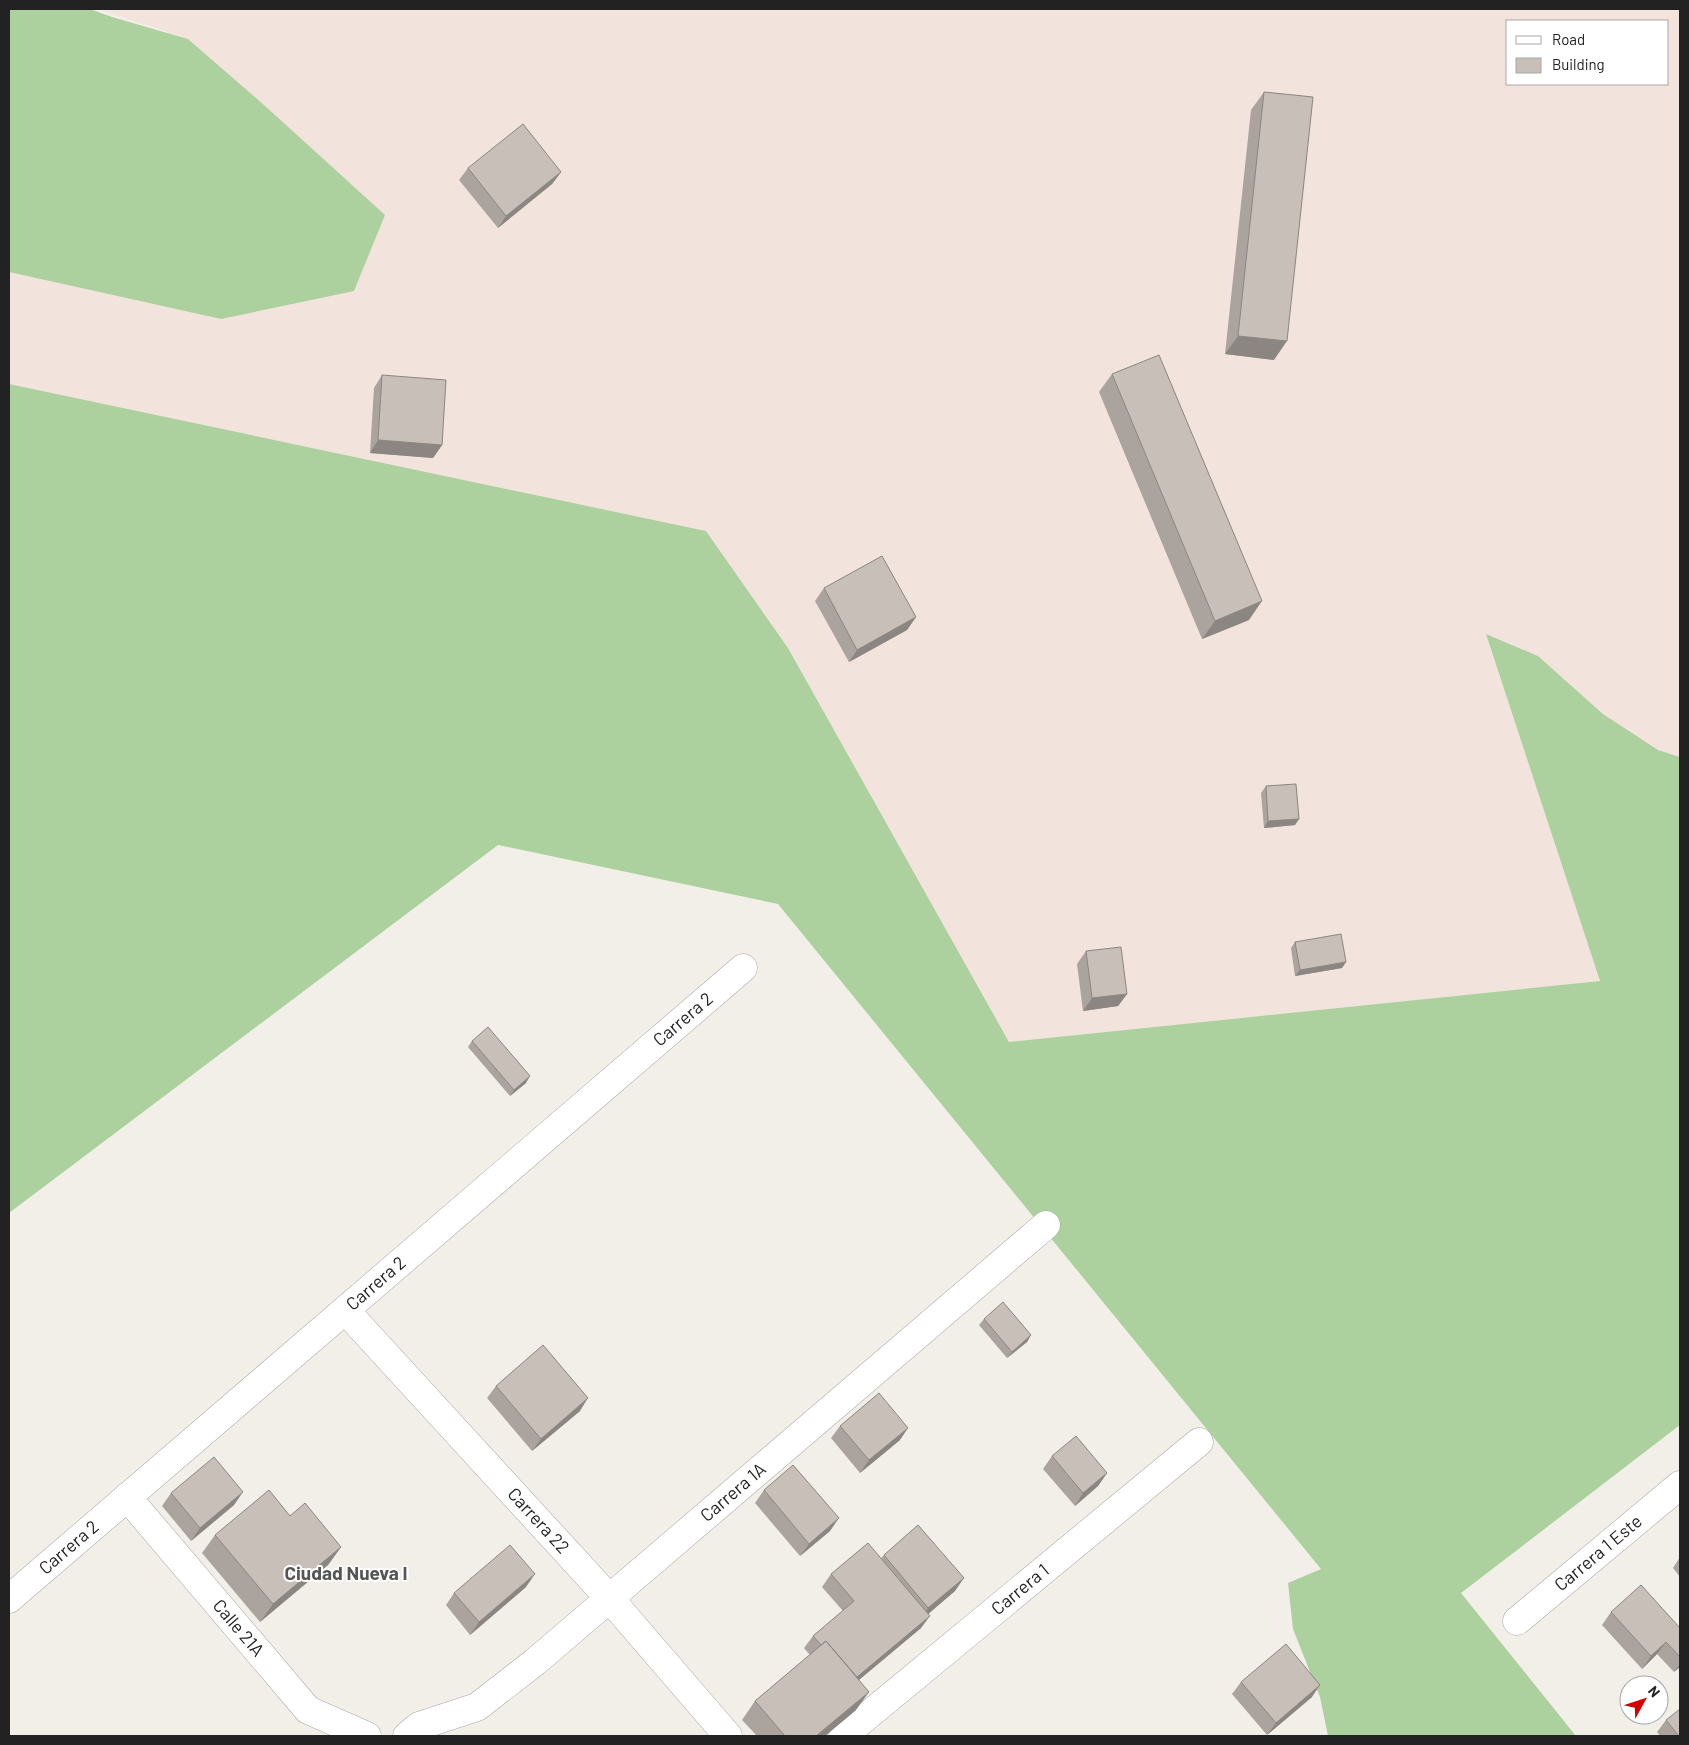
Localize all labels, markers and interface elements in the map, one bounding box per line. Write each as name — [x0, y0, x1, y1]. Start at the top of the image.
legend — [1506, 20, 1669, 85]
text: Road — [1552, 30, 1585, 48]
text: Building — [1552, 55, 1605, 73]
street label: Carrera 2 — [648, 987, 717, 1050]
street label: Carrera 2 — [341, 1251, 410, 1314]
street label: Carrera 1A — [695, 1457, 770, 1526]
street label: Carrera 22 — [503, 1483, 575, 1558]
street label: Carrera 1 Este — [1549, 1509, 1646, 1595]
street label: Carrera 2 — [34, 1515, 103, 1578]
street label: Carrera 1 — [986, 1559, 1053, 1619]
district label: Ciudad Nueva I — [284, 1561, 408, 1584]
street label: Calle 21A — [209, 1594, 270, 1661]
north arrow — [1619, 1675, 1669, 1725]
text: N — [1645, 1682, 1664, 1700]

